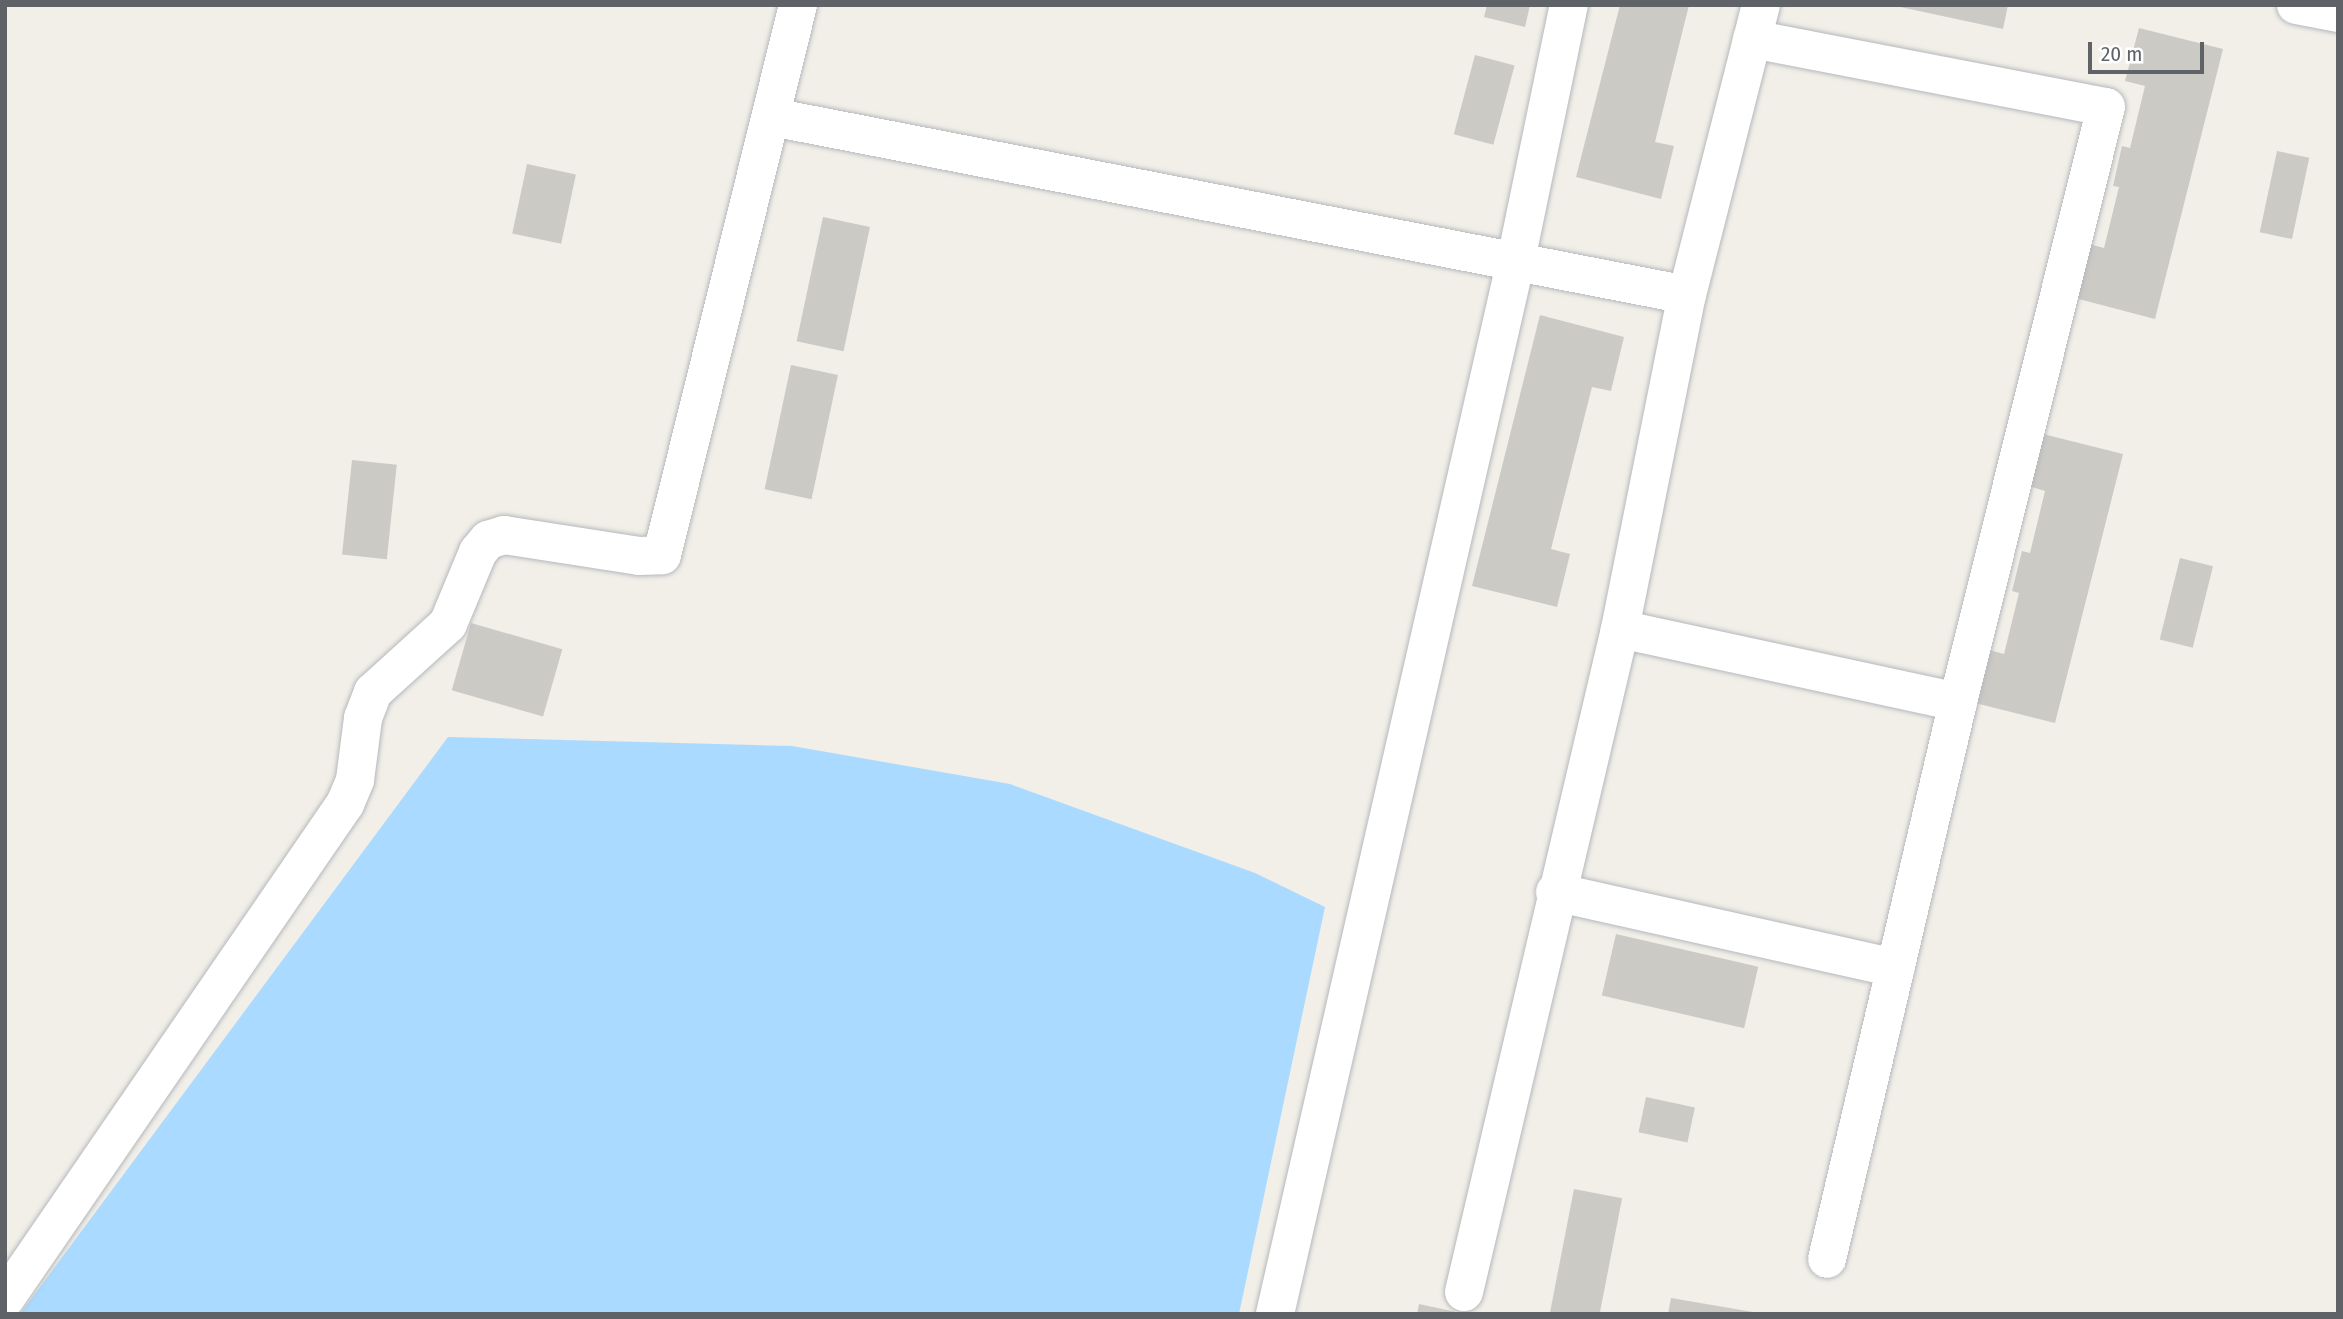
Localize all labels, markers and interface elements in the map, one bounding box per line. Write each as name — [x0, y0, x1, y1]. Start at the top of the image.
scale bar — [2091, 28, 2206, 72]
text: 20 m — [2101, 41, 2142, 67]

